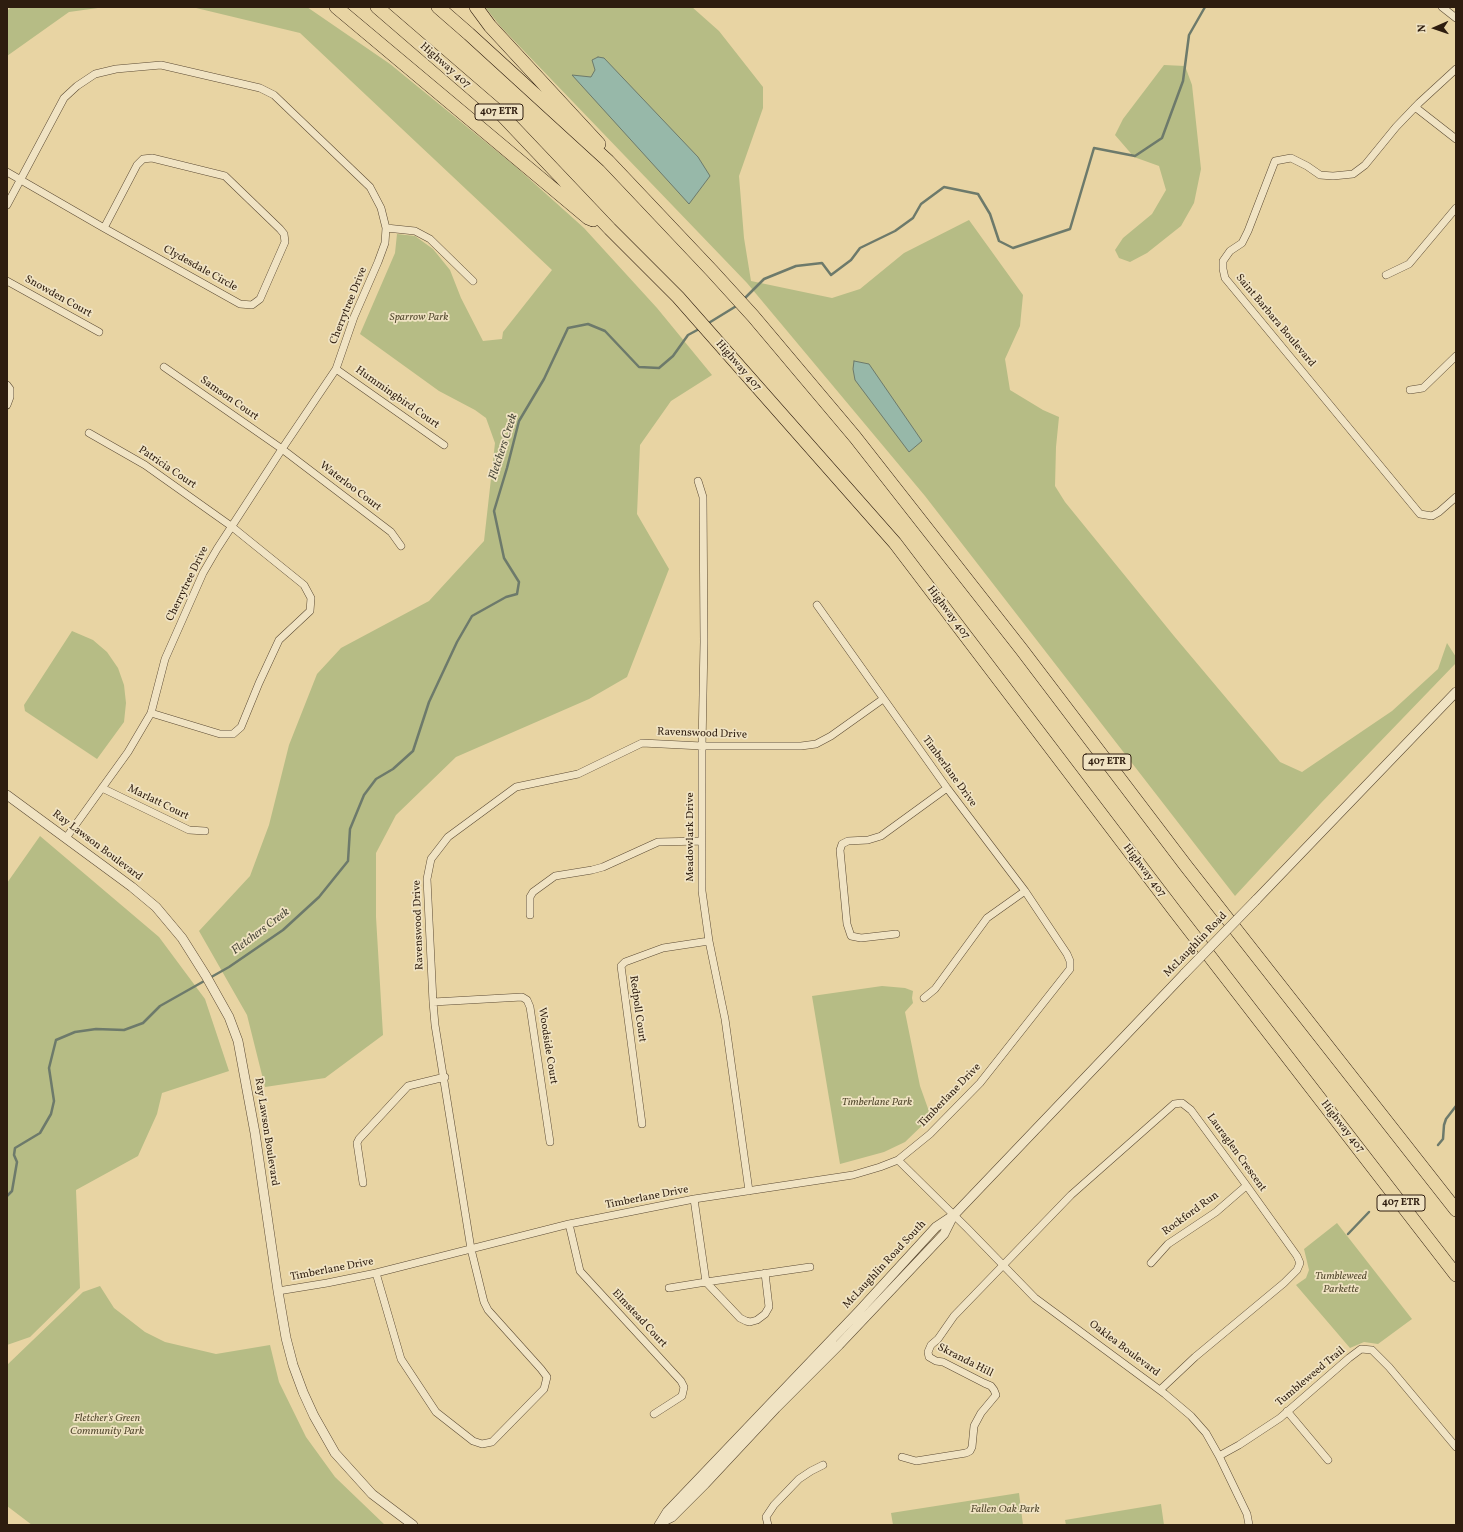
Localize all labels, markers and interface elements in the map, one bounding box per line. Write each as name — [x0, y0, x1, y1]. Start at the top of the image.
north arrow — [1415, 8, 1455, 48]
text: N — [1415, 24, 1430, 33]
street label: Highway 407 — [417, 40, 473, 92]
road number: 407 ETR — [475, 104, 523, 120]
street label: Clydesdale Circle — [160, 243, 240, 295]
street label: Cherrytree Drive — [328, 265, 370, 347]
street label: Saint Barbara Boulevard — [1232, 272, 1318, 370]
street label: Snowden Court — [22, 273, 94, 321]
park label: Sparrow Park — [390, 311, 448, 325]
street label: Highway 407 — [712, 338, 764, 394]
street label: Hummingbird Court — [352, 364, 442, 432]
street label: Samson Court — [197, 374, 261, 424]
water label: Fletchers Creek — [486, 412, 522, 482]
street label: Patricia Court — [135, 444, 199, 492]
street label: Waterloo Court — [316, 459, 384, 515]
street label: Cherrytree Drive — [164, 544, 212, 624]
street label: Highway 407 — [924, 584, 972, 642]
street label: Ravenswood Drive — [657, 726, 747, 742]
street label: Timberlane Drive — [919, 734, 979, 810]
road number: 407 ETR — [1083, 754, 1131, 770]
street label: Marlatt Court — [125, 783, 191, 823]
street label: Meadowlark Drive — [684, 792, 698, 882]
street label: Ray Lawson Boulevard — [49, 808, 145, 884]
street label: Highway 407 — [1120, 842, 1168, 900]
street label: Ravenswood Drive — [411, 880, 427, 970]
water label: Fletchers Creek — [229, 905, 293, 959]
street label: McLaughlin Road — [1162, 910, 1230, 980]
street label: Redpoll Court — [626, 975, 648, 1043]
street label: Woodside Court — [534, 1007, 560, 1085]
street label: Timberlane Drive — [916, 1061, 984, 1131]
street label: Ray Lawson Boulevard — [251, 1077, 281, 1187]
park label: Timberlane Park — [842, 1096, 912, 1110]
street label: Highway 407 — [1317, 1098, 1367, 1156]
street label: Lauraglen Crescent — [1203, 1111, 1269, 1195]
street label: Timberlane Drive — [604, 1183, 690, 1213]
street label: Rockford Run — [1160, 1189, 1222, 1239]
road number: 407 ETR — [1377, 1195, 1425, 1211]
street label: McLaughlin Road South — [841, 1218, 929, 1312]
street label: Timberlane Drive — [289, 1255, 375, 1285]
park label: Tumbleweed Parkette — [1315, 1270, 1367, 1296]
street label: Elmstead Court — [609, 1287, 669, 1351]
street label: Oaklea Boulevard — [1086, 1318, 1162, 1380]
street label: Skranda Hill — [935, 1341, 995, 1381]
street label: Tumbleweed Trail — [1274, 1344, 1348, 1410]
park label: Fletcher's Green Community Park — [70, 1412, 144, 1438]
park label: Fallen Oak Park — [970, 1503, 1040, 1517]

